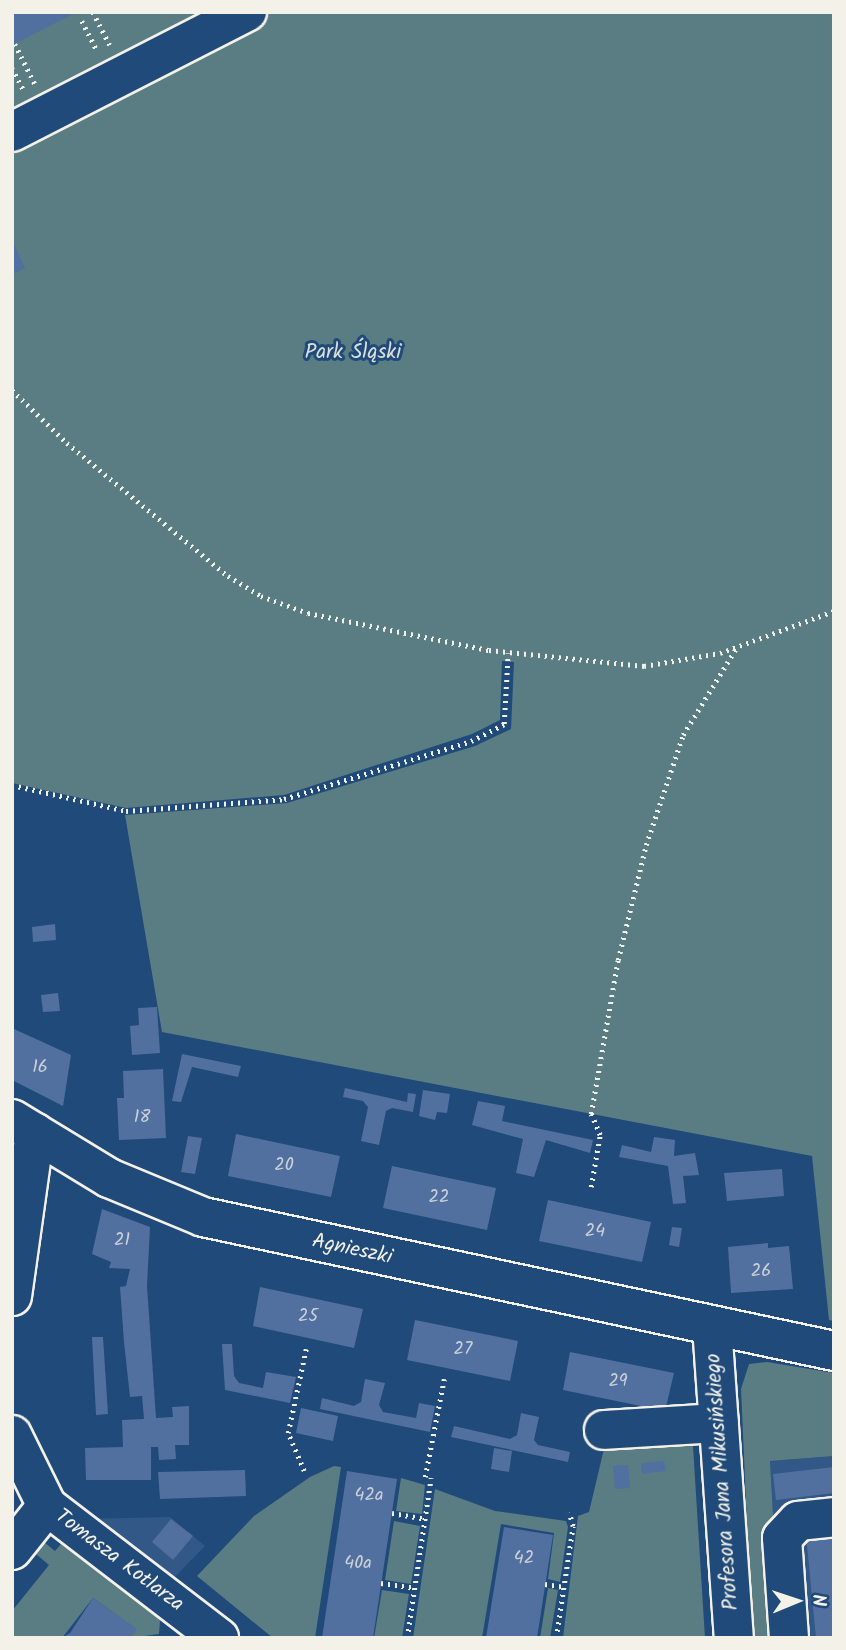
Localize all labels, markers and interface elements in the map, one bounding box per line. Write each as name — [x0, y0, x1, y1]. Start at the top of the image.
park label: Park Śląski — [305, 340, 401, 366]
house number: 16 — [32, 1057, 48, 1079]
house number: 18 — [134, 1107, 150, 1129]
house number: 20 — [274, 1155, 294, 1177]
house number: 22 — [429, 1187, 449, 1209]
house number: 24 — [585, 1221, 605, 1243]
street label: Agnieszki — [310, 1229, 394, 1271]
house number: 21 — [114, 1230, 130, 1252]
house number: 26 — [751, 1261, 771, 1283]
house number: 25 — [298, 1306, 318, 1328]
house number: 27 — [454, 1339, 472, 1361]
street label: Profesora Jana Mikusińskiego — [701, 1353, 745, 1611]
house number: 29 — [608, 1371, 628, 1393]
house number: 42a — [355, 1485, 383, 1507]
street label: Tomasza Kotlarza — [50, 1504, 188, 1618]
house number: 42 — [514, 1548, 534, 1570]
house number: 40a — [344, 1553, 372, 1575]
north arrow — [762, 1566, 832, 1636]
text: N — [803, 1594, 833, 1607]

